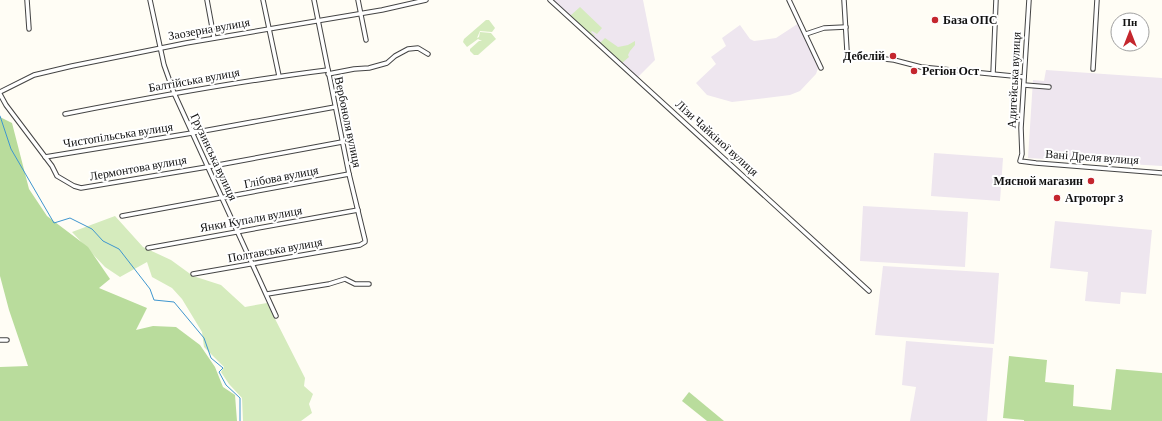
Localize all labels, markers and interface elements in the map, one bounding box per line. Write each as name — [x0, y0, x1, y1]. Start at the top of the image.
north arrow — [1110, 12, 1150, 52]
place label: База ОПС — [943, 13, 997, 27]
street label: Заозерна вулиця — [167, 15, 251, 43]
marker: База ОПС — [930, 15, 940, 25]
text: Пн — [1123, 16, 1138, 28]
street label: Адигейська вулиця — [1004, 31, 1024, 129]
place label: Дебелій — [843, 49, 885, 63]
marker: Дебелій — [888, 51, 898, 61]
place label: Регіон Ост — [922, 64, 979, 78]
street label: Балтійська вулиця — [147, 65, 241, 95]
marker: Регіон Ост — [909, 66, 919, 76]
street label: Вербоноля вулиця — [332, 75, 365, 169]
street label: Лізи Чайкіної вулиця — [673, 97, 762, 179]
street label: Грузинська вулиця — [188, 111, 241, 203]
street label: Чистопільська вулиця — [62, 119, 174, 151]
street label: Вані Дреля вулиця — [1045, 147, 1140, 167]
street label: Лермонтова вулиця — [88, 152, 188, 183]
street label: Глібова вулиця — [243, 163, 320, 191]
place label: Мясной магазин — [994, 174, 1083, 188]
marker: Мясной магазин — [1086, 176, 1096, 186]
place label: Агроторг 3 — [1065, 191, 1124, 205]
marker: Агроторг 3 — [1052, 193, 1062, 203]
street label: Янки Купали вулиця — [199, 203, 304, 235]
street label: Полтавська вулиця — [227, 235, 324, 265]

